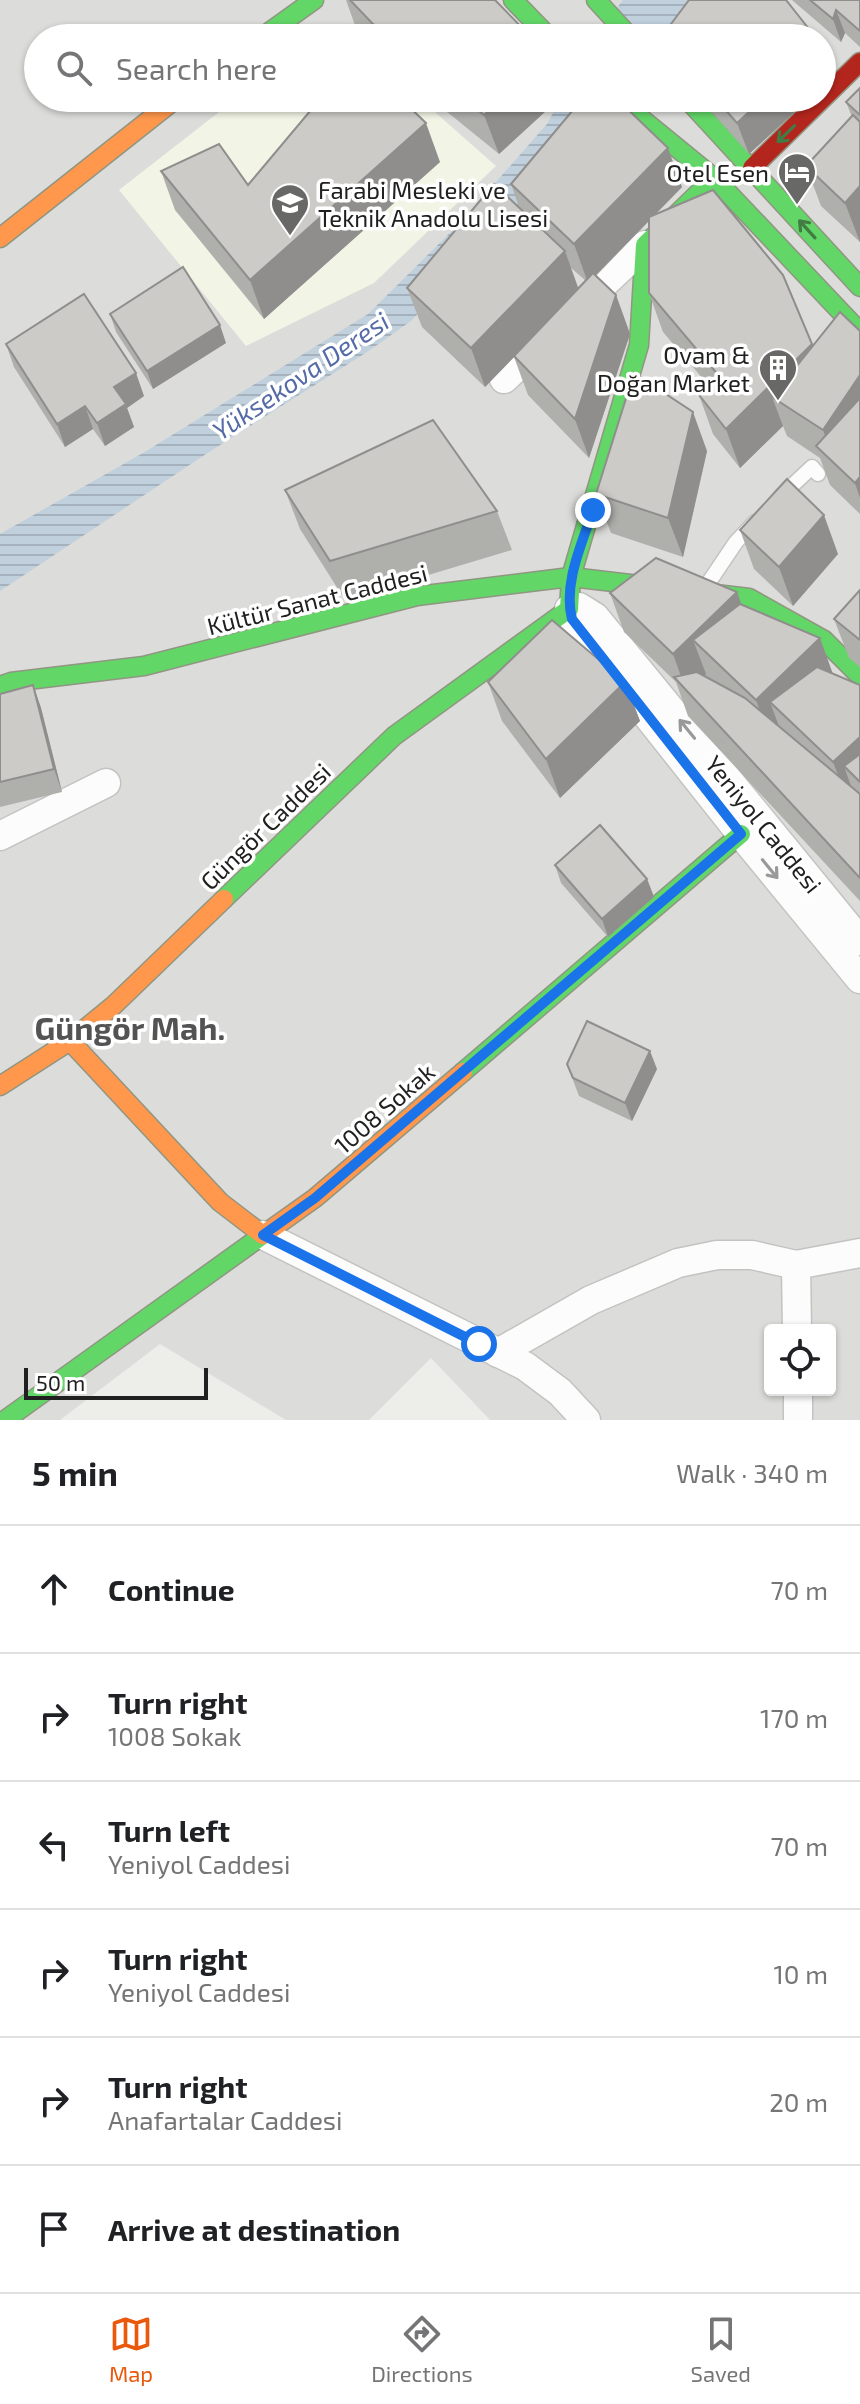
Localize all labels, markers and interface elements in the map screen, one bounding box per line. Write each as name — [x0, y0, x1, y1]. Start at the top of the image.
search box — [24, 24, 836, 112]
icon: search — [52, 46, 96, 90]
text: Search here — [116, 50, 277, 86]
one-way arrow — [776, 125, 796, 144]
hotel icon: Otel Esen — [776, 151, 818, 206]
place label: Otel Esen — [667, 158, 769, 187]
place label: Farabi Mesleki ve Teknik Anadolu Lisesi — [318, 175, 548, 232]
school or university icon: Farabi Mesleki ve Teknik Anadolu Lisesi — [269, 182, 311, 237]
one-way arrow — [799, 220, 817, 240]
water label: Yüksekova Deresi — [206, 305, 394, 445]
place label: Ovam & Doğan Market — [597, 340, 750, 397]
building icon: Ovam & Doğan Market — [757, 347, 799, 402]
route end — [575, 492, 611, 528]
street label: Kültür Sanat Caddesi — [204, 558, 430, 640]
one-way arrow — [678, 719, 696, 740]
street label: Yeniyol Caddesi — [700, 749, 828, 899]
street label: Güngör Caddesi — [194, 757, 336, 895]
one-way arrow — [761, 859, 779, 879]
district label: Güngör Mah. — [35, 1008, 225, 1046]
street label: 1008 Sokak — [328, 1057, 440, 1159]
map controls — [764, 1324, 836, 1396]
button: locate — [764, 1324, 836, 1396]
route start — [461, 1326, 497, 1362]
scale bar — [24, 1364, 208, 1400]
text: 50 m — [36, 1369, 85, 1395]
text: 5 min — [32, 1452, 118, 1493]
text: Walk · 340 m — [676, 1457, 828, 1488]
icon: ahead — [32, 1567, 76, 1611]
text: Continue — [108, 1571, 235, 1607]
text: 70 m — [770, 1574, 828, 1605]
text: Turn right — [108, 1684, 248, 1720]
icon: right — [32, 1695, 76, 1739]
text: 170 m — [760, 1702, 828, 1733]
text: 1008 Sokak — [108, 1720, 241, 1751]
text: Turn left — [108, 1812, 230, 1848]
icon: left — [32, 1823, 76, 1867]
text: 70 m — [770, 1830, 828, 1861]
text: Yeniyol Caddesi — [108, 1848, 290, 1879]
text: Turn right — [108, 1940, 248, 1976]
icon: right — [32, 1951, 76, 1995]
text: 10 m — [773, 1958, 828, 1989]
text: Yeniyol Caddesi — [108, 1976, 290, 2007]
text: Turn right — [108, 2068, 248, 2104]
icon: right — [32, 2079, 76, 2123]
text: 20 m — [769, 2086, 828, 2117]
text: Anafartalar Caddesi — [108, 2104, 343, 2135]
icon: arrive — [32, 2207, 76, 2251]
text: Arrive at destination — [108, 2211, 400, 2247]
tab: Map — [109, 2312, 153, 2386]
tab: Directions — [371, 2312, 473, 2386]
tab: Saved — [691, 2312, 751, 2386]

